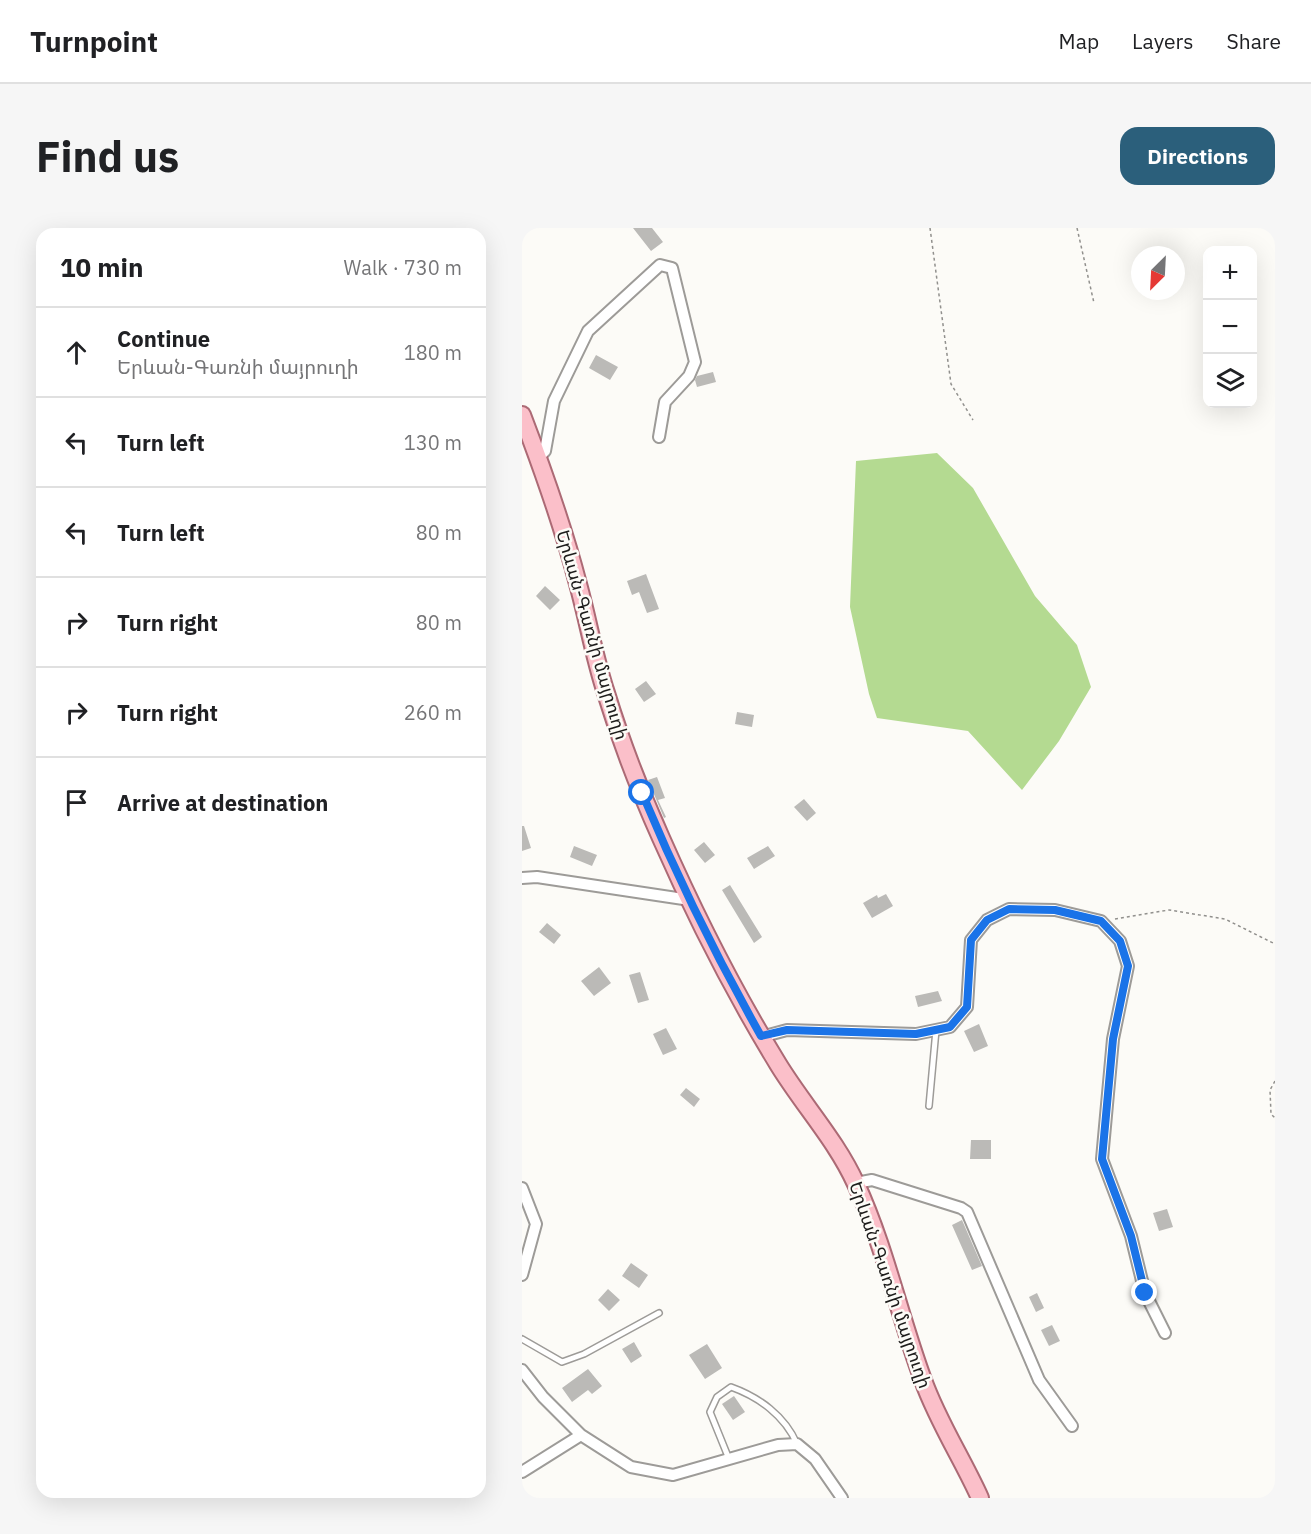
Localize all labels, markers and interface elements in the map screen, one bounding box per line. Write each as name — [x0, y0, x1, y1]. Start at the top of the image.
text: Turnpoint — [30, 23, 158, 60]
text: Map — [1059, 27, 1099, 55]
text: Layers — [1132, 27, 1194, 55]
text: Share — [1227, 27, 1281, 55]
button: Directions — [1120, 127, 1275, 185]
text: Find us — [36, 129, 179, 184]
north arrow — [1131, 246, 1185, 300]
map controls — [1203, 246, 1257, 408]
button: + — [1203, 246, 1257, 300]
text: 10 min — [60, 250, 144, 284]
text: Walk · 730 m — [344, 254, 462, 281]
button: − — [1203, 300, 1257, 354]
text: Continue — [117, 324, 210, 353]
icon: ahead — [60, 336, 93, 369]
text: 180 m — [404, 339, 462, 366]
text: Երևան-Գառնի մայրուղի — [117, 353, 359, 380]
button: layers — [1203, 354, 1257, 408]
icon: left — [60, 426, 93, 459]
text: Turn left — [117, 428, 205, 457]
text: 130 m — [404, 429, 462, 456]
icon: left — [60, 516, 93, 549]
text: Turn left — [117, 518, 205, 547]
text: 80 m — [416, 519, 462, 546]
street label: Երևան-Գառնի մայրուղի — [551, 527, 634, 743]
icon: right — [60, 606, 93, 639]
text: Turn right — [117, 608, 218, 637]
text: 80 m — [416, 609, 462, 636]
icon: right — [60, 696, 93, 729]
text: Turn right — [117, 698, 218, 727]
text: 260 m — [404, 699, 462, 726]
route start — [628, 779, 654, 805]
icon: arrive — [60, 786, 93, 819]
text: Arrive at destination — [117, 788, 328, 817]
street label: Երևան-Գառնի մայրուղի — [844, 1178, 937, 1391]
route end — [1131, 1279, 1157, 1305]

